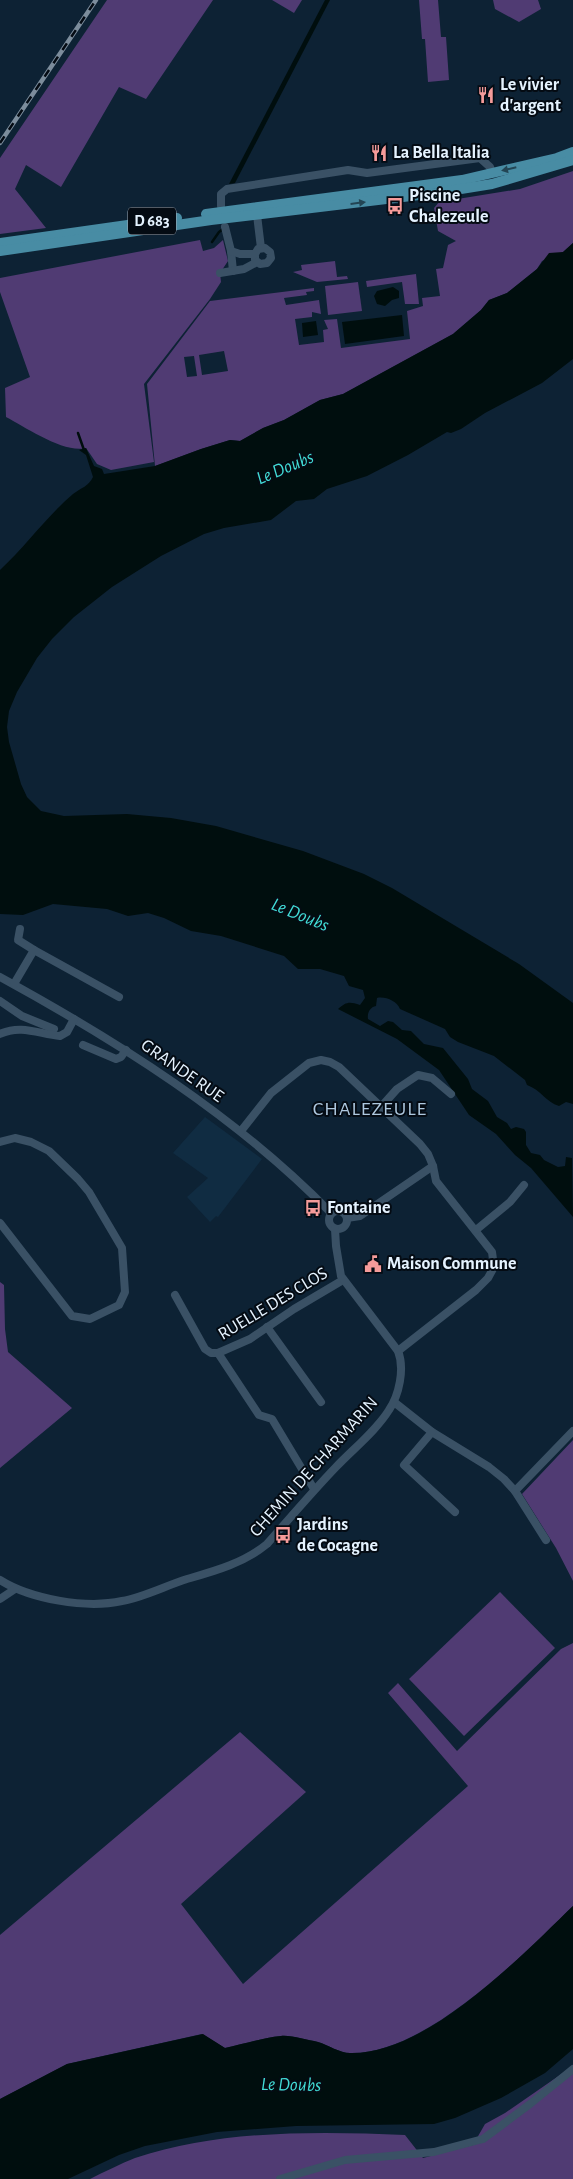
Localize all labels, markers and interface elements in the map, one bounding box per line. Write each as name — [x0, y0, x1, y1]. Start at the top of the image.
place label: Le vivier d'argent — [500, 76, 561, 115]
restaurant icon: Le vivier d'argent — [476, 85, 496, 105]
restaurant icon: La Bella Italia — [369, 143, 389, 163]
place label: La Bella Italia — [393, 144, 490, 162]
one-way arrow — [501, 165, 516, 173]
place label: Piscine Chalezeule — [409, 187, 489, 226]
bus stop icon: Piscine Chalezeule — [385, 196, 405, 216]
one-way arrow — [350, 199, 366, 207]
road number: D 683 — [128, 208, 176, 235]
water label: Le Doubs — [254, 447, 316, 489]
water label: Le Doubs — [268, 895, 332, 935]
street label: GRANDE RUE — [137, 1036, 227, 1106]
district label: CHALEZEULE — [313, 1099, 427, 1119]
bus stop icon: Fontaine — [303, 1198, 323, 1218]
place label: Fontaine — [327, 1199, 391, 1217]
public building icon: Maison Commune — [363, 1254, 383, 1274]
place label: Maison Commune — [387, 1255, 517, 1273]
street label: RUELLE DES CLOS — [215, 1264, 331, 1344]
street label: CHEMIN DE CHARMARIN — [247, 1393, 381, 1541]
place label: Jardins de Cocagne — [297, 1516, 378, 1555]
bus stop icon: Jardins de Cocagne — [273, 1525, 293, 1545]
water label: Le Doubs — [261, 2075, 321, 2095]

